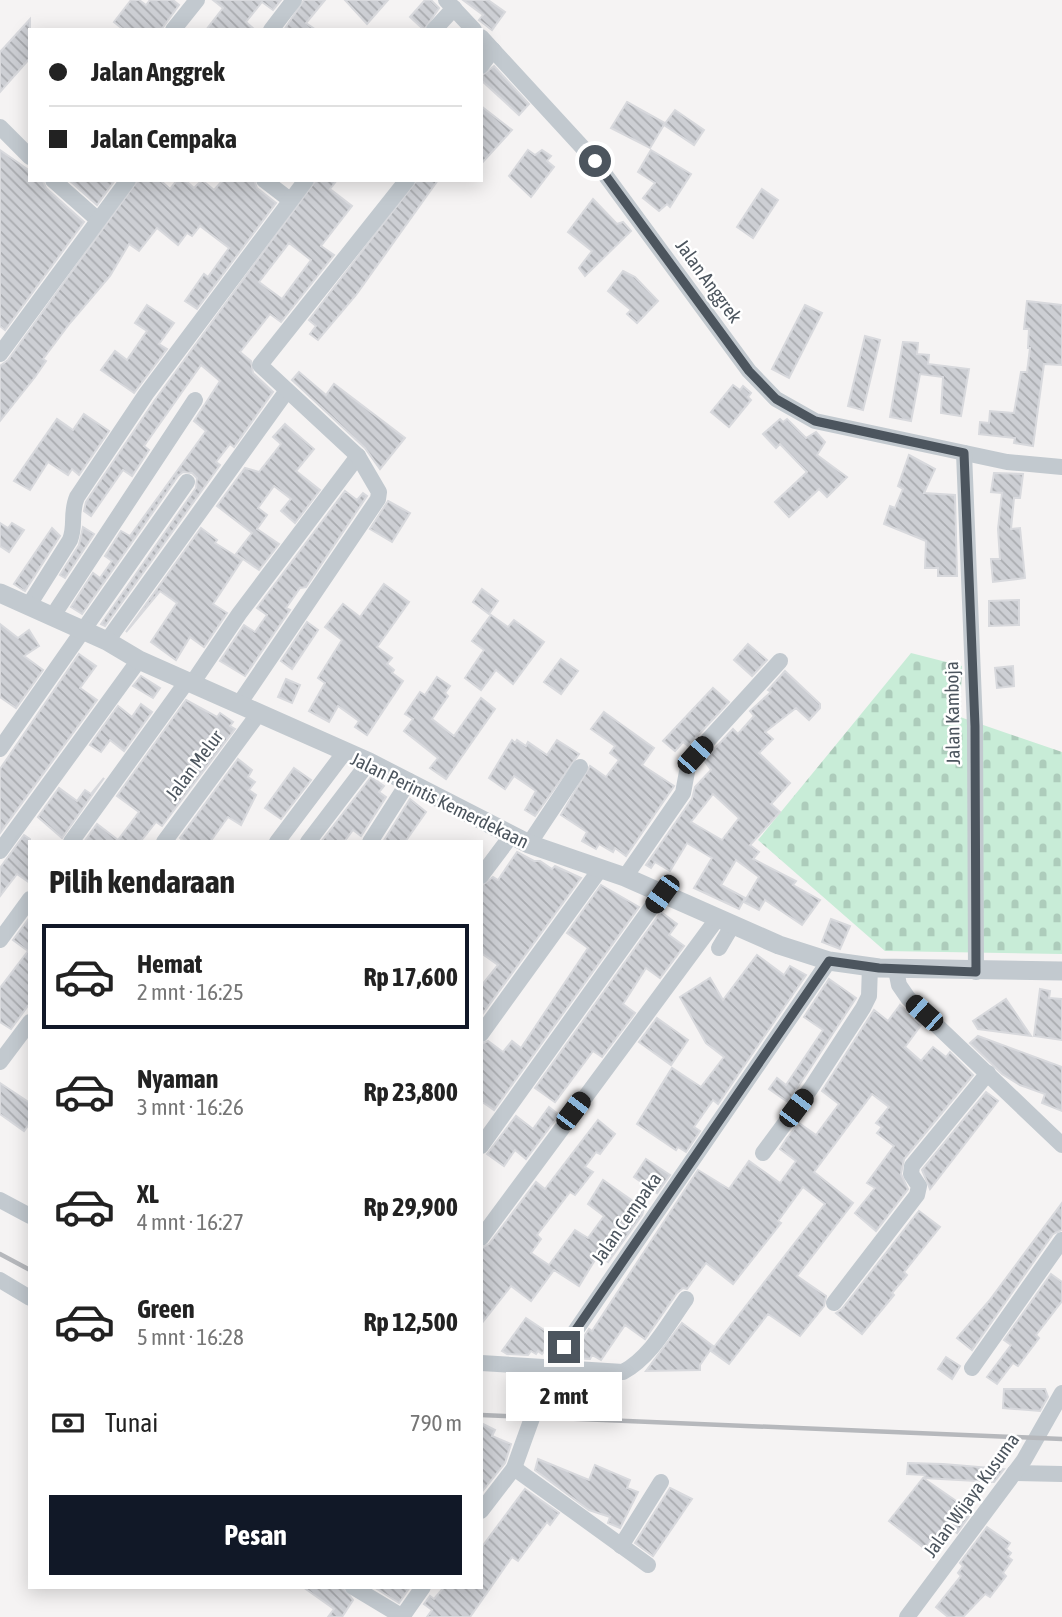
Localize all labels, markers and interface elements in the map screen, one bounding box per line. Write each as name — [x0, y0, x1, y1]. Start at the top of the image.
text: Jalan Anggrek — [91, 57, 225, 87]
text: Jalan Cempaka — [91, 124, 237, 154]
route start — [579, 145, 611, 177]
street label: Jalan Anggrek — [671, 235, 747, 327]
street label: Jalan Kamboja — [940, 661, 964, 765]
street label: Jalan Melur — [161, 725, 228, 804]
car — [674, 732, 717, 778]
street label: Jalan Perintis Kemerdekaan — [348, 747, 532, 853]
text: Pilih kendaraan — [49, 863, 235, 900]
car — [642, 871, 683, 917]
icon: car — [53, 945, 116, 1008]
text: Hemat — [137, 949, 202, 979]
text: Rp 17,600 — [363, 962, 458, 992]
text: 2 mnt · 16:25 — [137, 979, 244, 1005]
car — [902, 991, 947, 1035]
icon: car — [53, 1060, 116, 1123]
text: Nyaman — [137, 1064, 218, 1094]
text: Rp 23,800 — [363, 1077, 458, 1107]
car — [775, 1085, 818, 1131]
car — [552, 1088, 595, 1134]
text: 3 mnt · 16:26 — [137, 1094, 244, 1120]
street label: Jalan Cempaka — [586, 1168, 666, 1268]
icon: car — [53, 1175, 116, 1238]
text: XL — [137, 1179, 159, 1209]
text: Rp 29,900 — [363, 1192, 458, 1222]
text: 4 mnt · 16:27 — [137, 1209, 244, 1235]
icon: car — [53, 1290, 116, 1353]
text: Green — [137, 1294, 195, 1324]
text: Rp 12,500 — [363, 1307, 458, 1337]
text: 5 mnt · 16:28 — [137, 1324, 244, 1350]
route end — [548, 1331, 580, 1363]
callout: 2 mnt — [506, 1372, 622, 1420]
text: 2 mnt — [540, 1383, 588, 1409]
icon: cash — [49, 1404, 87, 1442]
text: Tunai — [105, 1408, 158, 1438]
text: 790 m — [410, 1410, 462, 1436]
street label: Jalan Wijaya Kusuma — [919, 1429, 1023, 1561]
button: Pesan — [49, 1495, 462, 1575]

